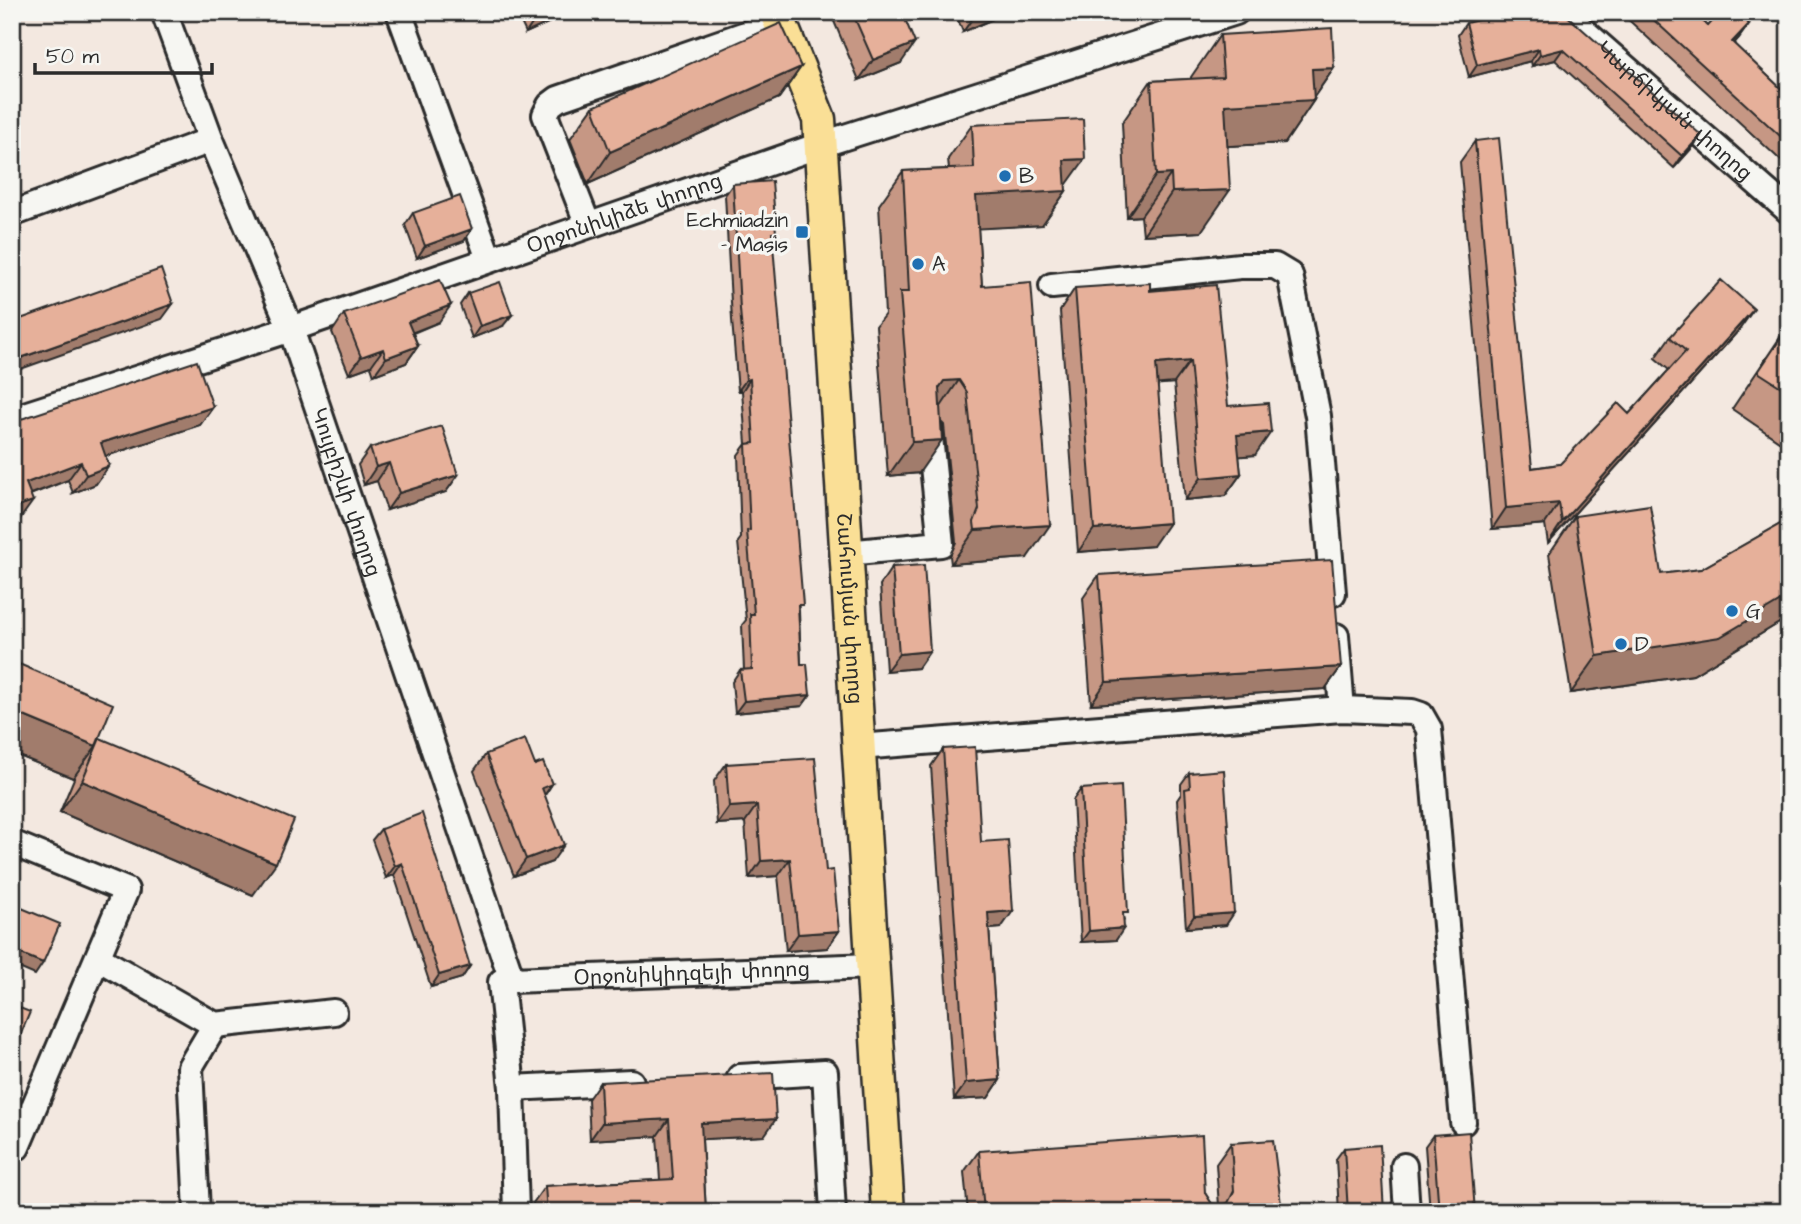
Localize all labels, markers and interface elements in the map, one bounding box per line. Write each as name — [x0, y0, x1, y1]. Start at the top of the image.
scale bar — [35, 32, 212, 76]
street label: Կարճիկյան փողոց — [1590, 35, 1759, 188]
text: 50 m — [46, 42, 100, 71]
place label: B — [1019, 162, 1034, 191]
street label: Օրջոնիկիձե փողոց — [523, 166, 726, 261]
marker: B — [997, 168, 1013, 184]
place label: Echmiadzin - Masis — [687, 206, 788, 259]
marker: Echmiadzin - Masis — [794, 224, 810, 240]
place label: A — [932, 250, 946, 279]
marker: A — [910, 256, 926, 272]
street label: Կույբիշևի փողոց — [304, 404, 388, 581]
street label: Շահումյան փողոց — [829, 512, 870, 705]
place label: G — [1746, 597, 1761, 626]
marker: G — [1724, 603, 1740, 619]
place label: D — [1635, 630, 1649, 659]
marker: D — [1613, 636, 1629, 652]
street label: Օրջոնիկիդզեյի փողոց — [573, 954, 811, 993]

